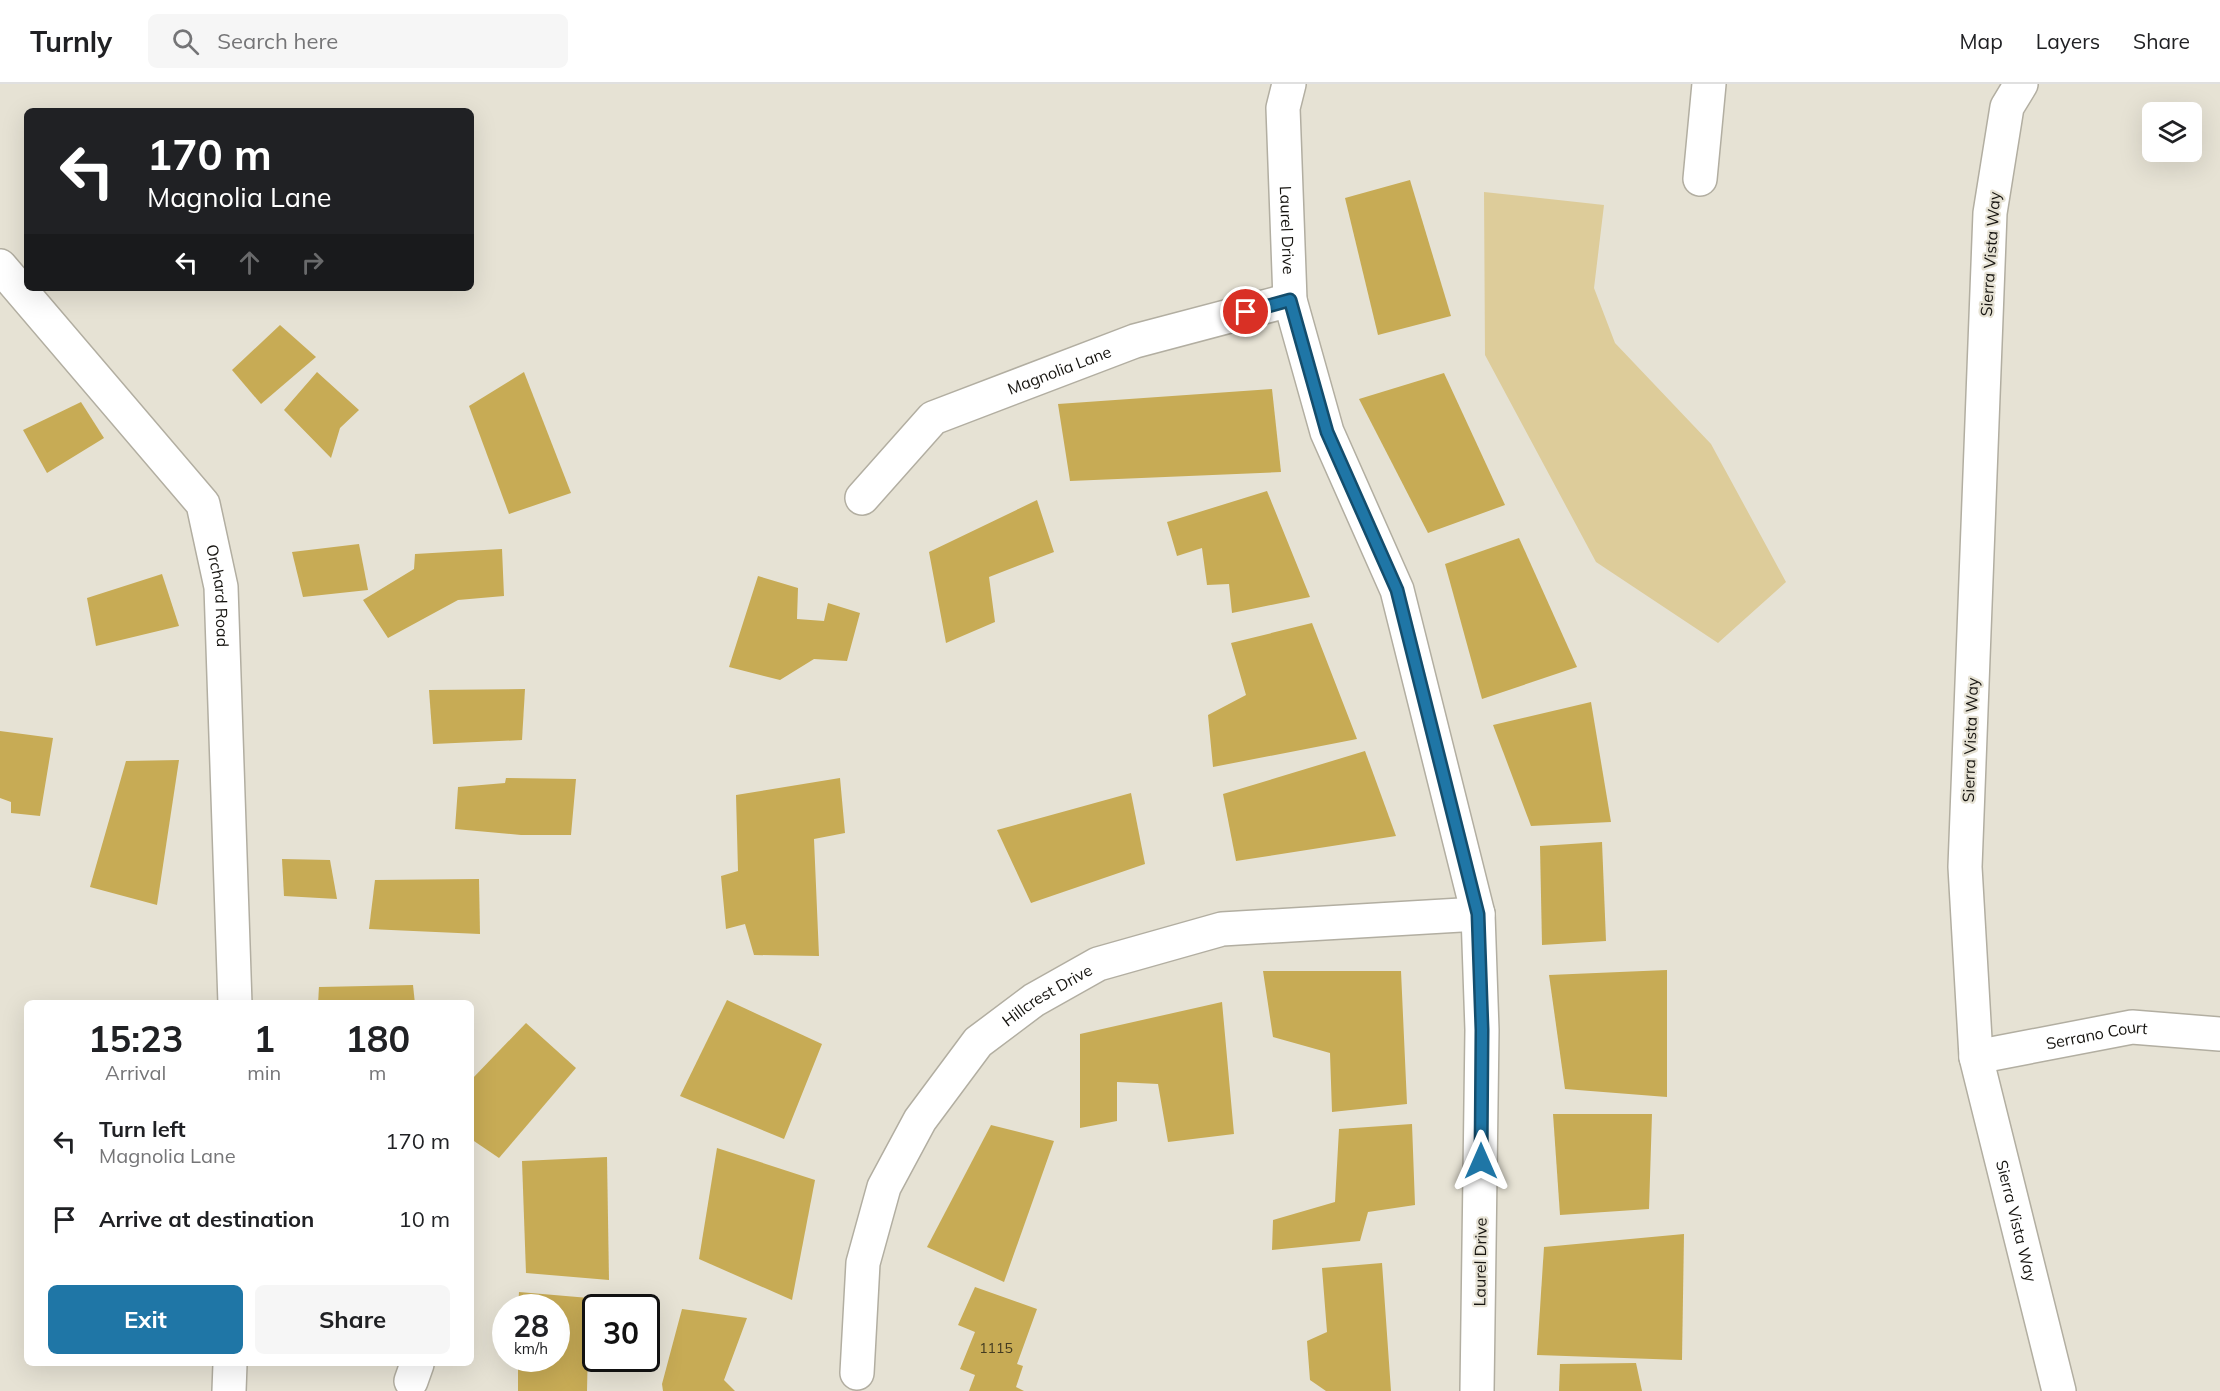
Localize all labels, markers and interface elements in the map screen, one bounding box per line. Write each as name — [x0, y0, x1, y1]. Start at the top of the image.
search box — [148, 14, 568, 68]
text: Turnly — [30, 24, 112, 59]
icon: search — [169, 25, 202, 58]
text: Search here — [217, 27, 338, 55]
text: Map — [1960, 28, 2003, 54]
text: Layers — [2036, 28, 2100, 54]
text: Share — [2133, 28, 2190, 54]
map controls — [2142, 102, 2202, 162]
button: layers — [2142, 102, 2202, 162]
text: 170 m — [147, 128, 272, 181]
icon: left — [48, 132, 126, 210]
text: Magnolia Lane — [147, 180, 331, 214]
street label: Laurel Drive — [1276, 185, 1299, 275]
street label: Sierra Vista Way — [1976, 191, 2004, 317]
icon: left — [170, 246, 203, 279]
icon: ahead — [233, 246, 266, 279]
icon: right — [296, 246, 329, 279]
pin — [1220, 286, 1271, 337]
icon: arrive — [1229, 295, 1262, 328]
street label: Magnolia Lane — [1005, 341, 1114, 399]
street label: Orchard Road — [202, 542, 233, 647]
street label: Sierra Vista Way — [1958, 677, 1982, 803]
street label: Hillcrest Drive — [998, 959, 1095, 1030]
text: 15:23 — [88, 1016, 183, 1061]
text: 1 — [253, 1016, 275, 1061]
text: 180 — [345, 1016, 410, 1061]
street label: Serrano Court — [2044, 1016, 2149, 1053]
text: Arrival — [105, 1060, 166, 1085]
text: min — [247, 1060, 281, 1085]
text: m — [369, 1060, 386, 1085]
text: Turn left — [99, 1115, 186, 1143]
icon: left — [48, 1125, 81, 1158]
text: 170 m — [385, 1127, 450, 1155]
position arrow — [1449, 1129, 1513, 1193]
text: Magnolia Lane — [99, 1143, 236, 1168]
street label: Sierra Vista Way — [1992, 1158, 2042, 1284]
icon: arrive — [48, 1203, 81, 1236]
text: Arrive at destination — [99, 1205, 314, 1233]
text: 10 m — [399, 1205, 450, 1233]
street label: Laurel Drive — [1469, 1218, 1491, 1306]
button: Exit — [48, 1285, 243, 1354]
button: Share — [255, 1285, 450, 1354]
speed limit sign: 30 — [582, 1294, 660, 1372]
text: 28 — [513, 1307, 549, 1345]
text: km/h — [514, 1339, 548, 1358]
house number: 1115 — [979, 1339, 1013, 1357]

